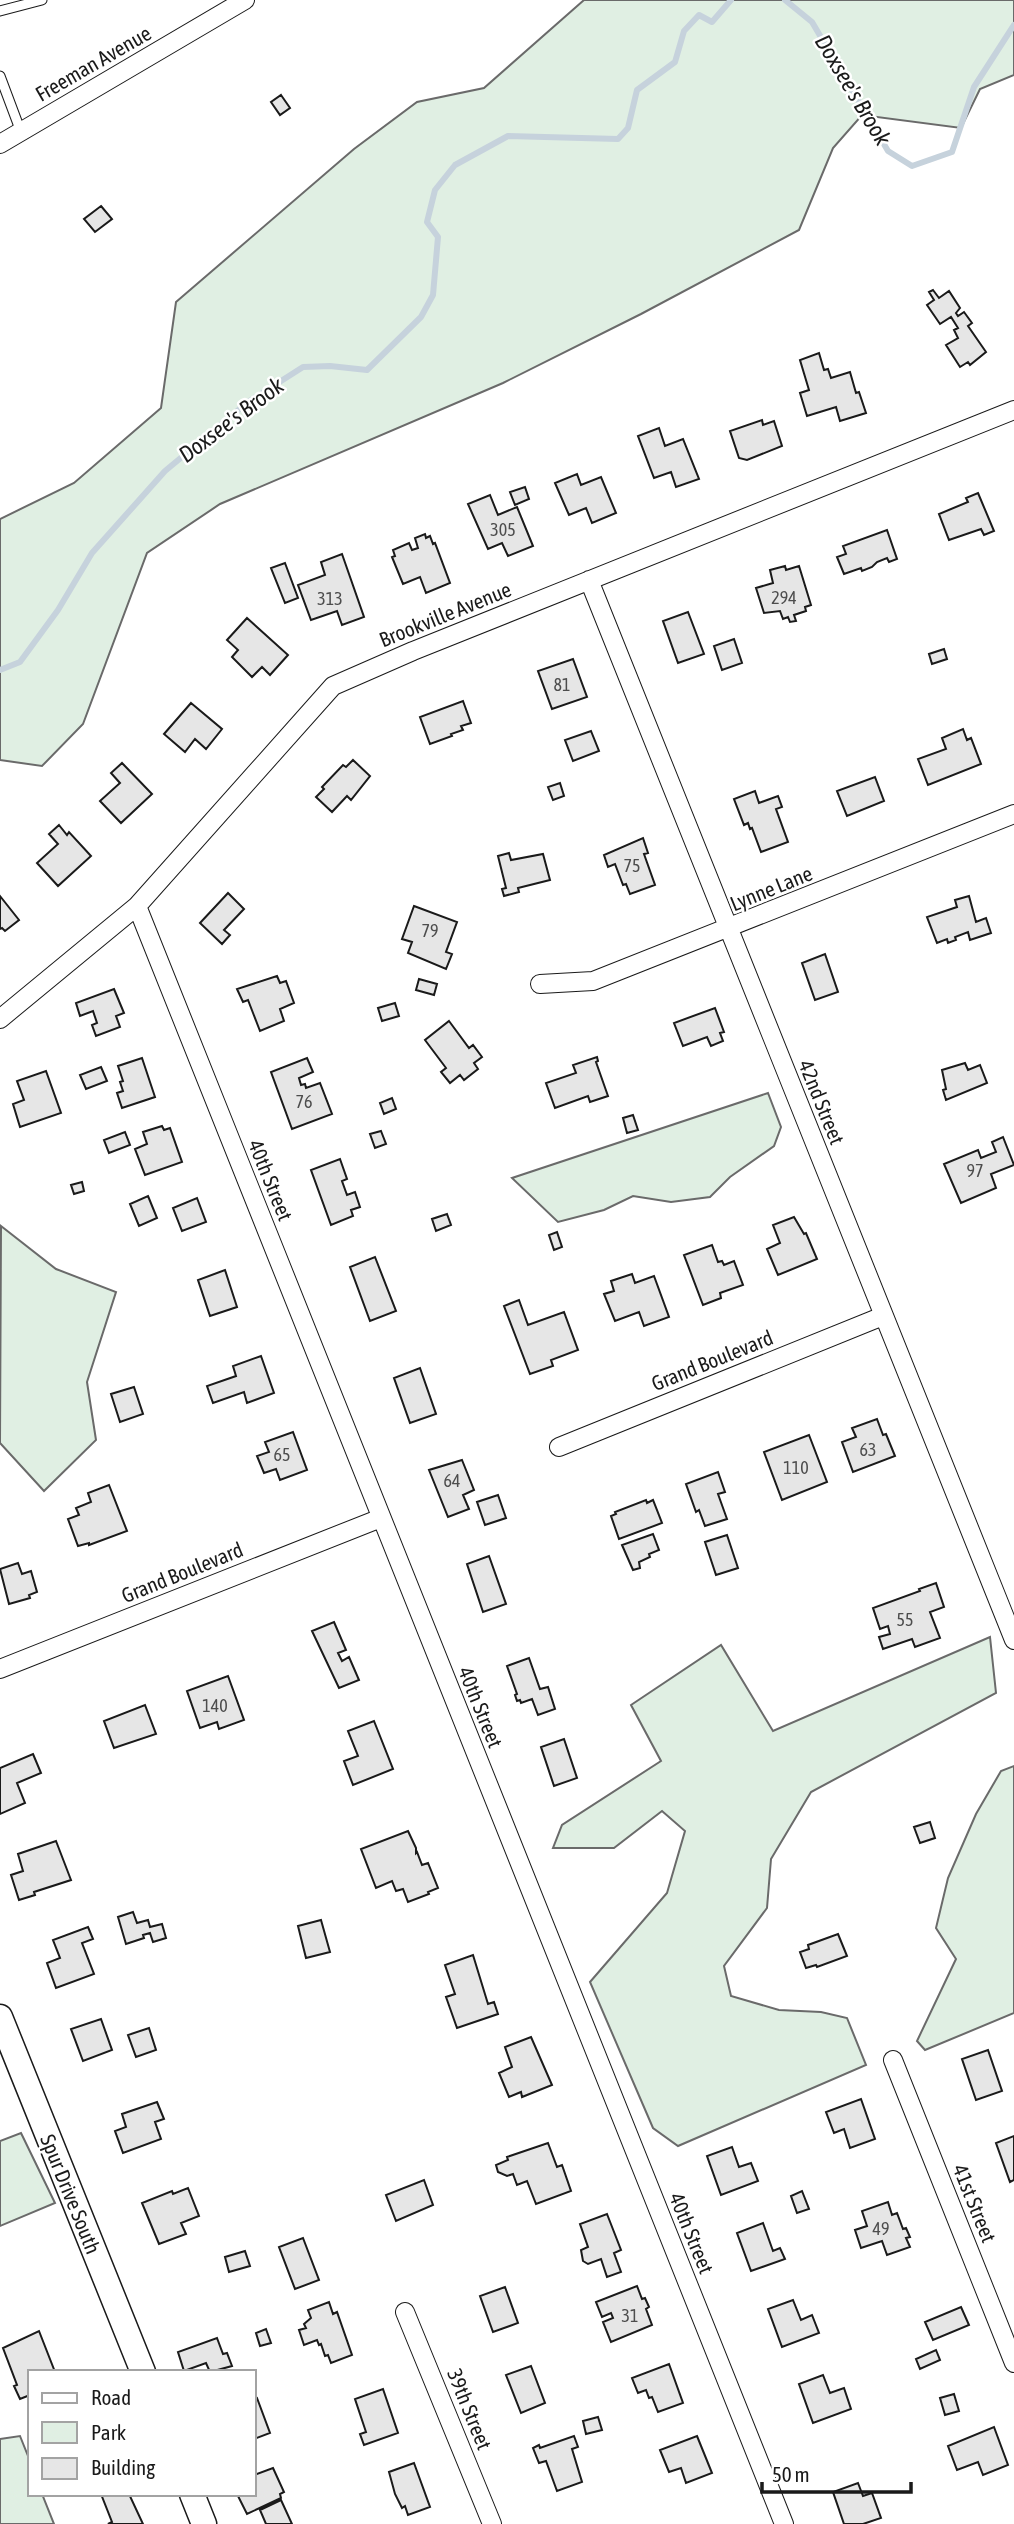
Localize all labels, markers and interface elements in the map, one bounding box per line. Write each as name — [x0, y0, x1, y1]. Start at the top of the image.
street label: Freeman Avenue — [31, 20, 155, 106]
water label: Doxsee's Brook — [810, 30, 897, 151]
water label: Doxsee's Brook — [174, 372, 289, 468]
house number: 305 — [490, 519, 516, 540]
street label: Brookville Avenue — [376, 577, 514, 651]
house number: 294 — [771, 587, 797, 608]
house number: 313 — [317, 588, 343, 609]
house number: 81 — [554, 674, 570, 695]
house number: 75 — [624, 855, 640, 876]
street label: Lynne Lane — [726, 861, 816, 915]
house number: 79 — [422, 920, 438, 941]
street label: 42nd Street — [794, 1056, 850, 1148]
house number: 76 — [296, 1091, 312, 1112]
street label: 40th Street — [244, 1136, 298, 1224]
house number: 97 — [967, 1160, 983, 1181]
street label: Grand Boulevard — [648, 1325, 776, 1395]
house number: 63 — [860, 1439, 876, 1460]
house number: 65 — [274, 1444, 290, 1465]
house number: 110 — [783, 1457, 809, 1478]
house number: 64 — [444, 1470, 460, 1491]
street label: Grand Boulevard — [118, 1537, 246, 1607]
house number: 55 — [897, 1609, 913, 1630]
street label: 40th Street — [454, 1663, 508, 1751]
house number: 140 — [202, 1695, 228, 1716]
street label: Spur Drive South — [36, 2131, 106, 2257]
street label: 41st Street — [948, 2160, 1002, 2246]
street label: 40th Street — [665, 2189, 719, 2277]
house number: 49 — [873, 2218, 889, 2239]
house number: 31 — [622, 2305, 638, 2326]
street label: 39th Street — [443, 2365, 497, 2453]
legend — [28, 2370, 256, 2496]
text: Road — [91, 2385, 131, 2409]
text: Park — [91, 2420, 126, 2444]
scale bar — [762, 2450, 911, 2494]
text: Building — [91, 2455, 155, 2479]
text: 50 m — [772, 2462, 810, 2486]

